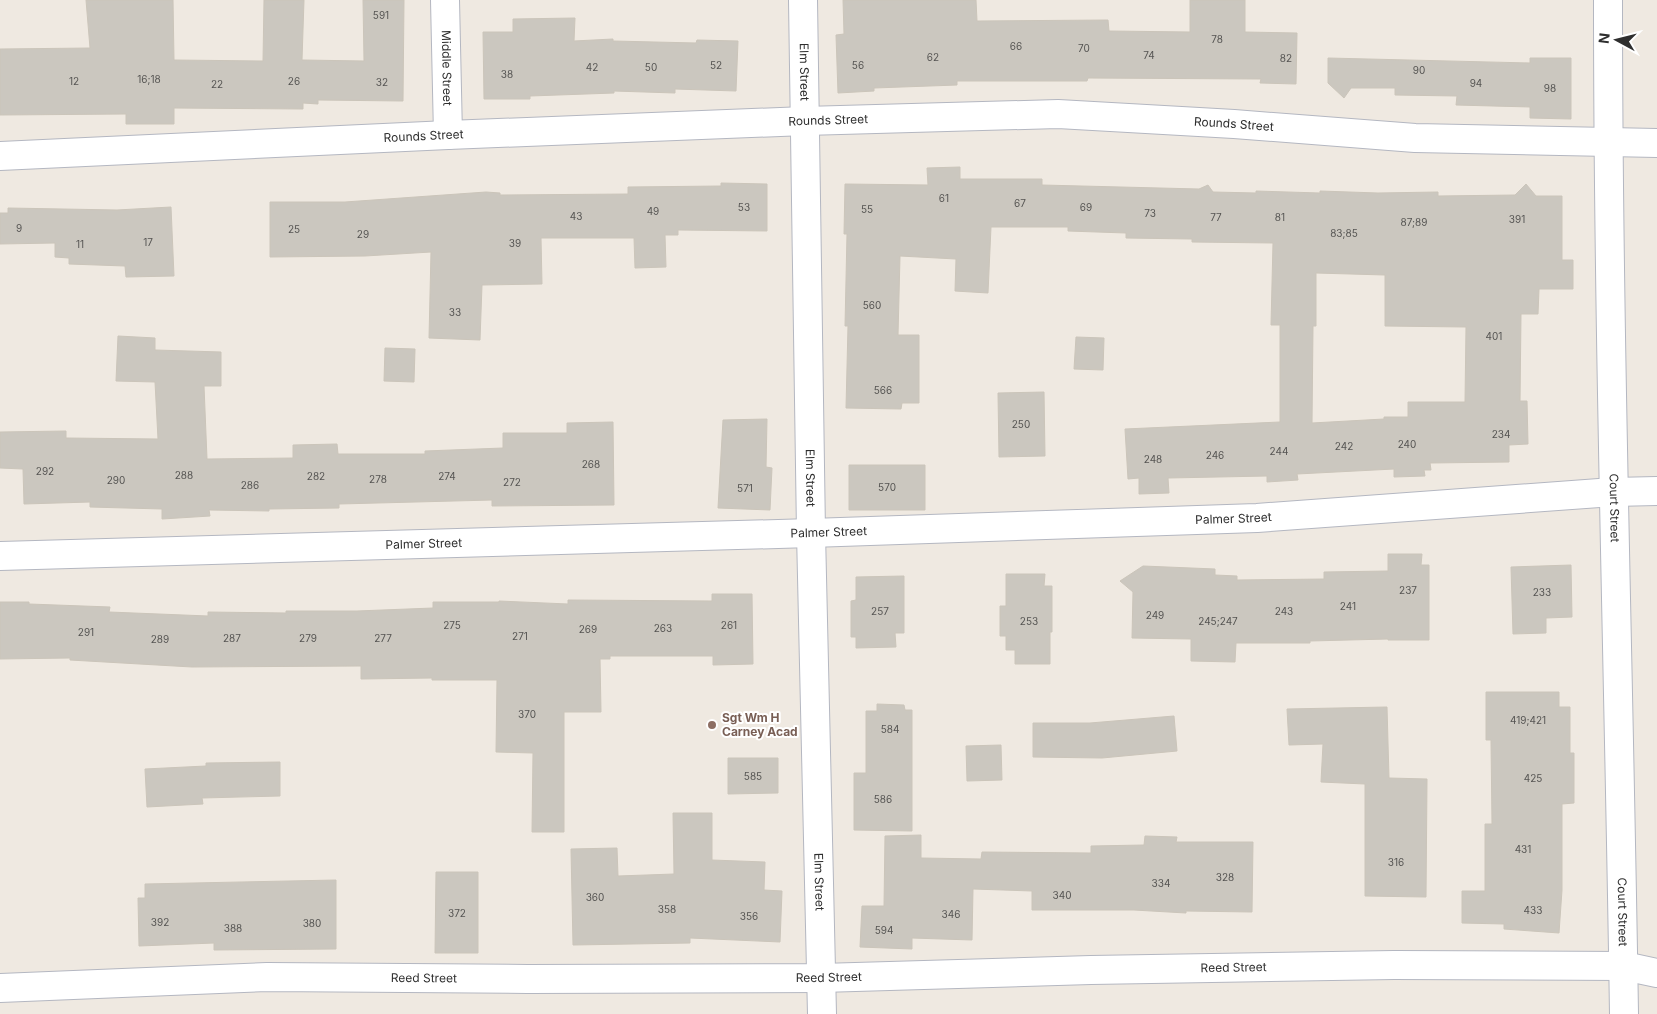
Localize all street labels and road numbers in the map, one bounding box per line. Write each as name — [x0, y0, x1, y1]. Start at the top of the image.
street label: Middle Street — [439, 30, 455, 106]
street label: Elm Street — [797, 43, 813, 101]
street label: Rounds Street — [788, 111, 868, 129]
street label: Rounds Street — [1194, 114, 1274, 134]
street label: Rounds Street — [383, 126, 464, 145]
street label: Elm Street — [803, 449, 819, 507]
street label: Court Street — [1606, 473, 1623, 543]
street label: Palmer Street — [1195, 509, 1272, 527]
street label: Palmer Street — [790, 523, 867, 541]
street label: Palmer Street — [385, 535, 462, 552]
street label: Elm Street — [811, 853, 828, 911]
street label: Court Street — [1615, 877, 1631, 947]
street label: Reed Street — [1200, 959, 1267, 975]
street label: Reed Street — [796, 969, 862, 985]
street label: Reed Street — [391, 970, 457, 985]

